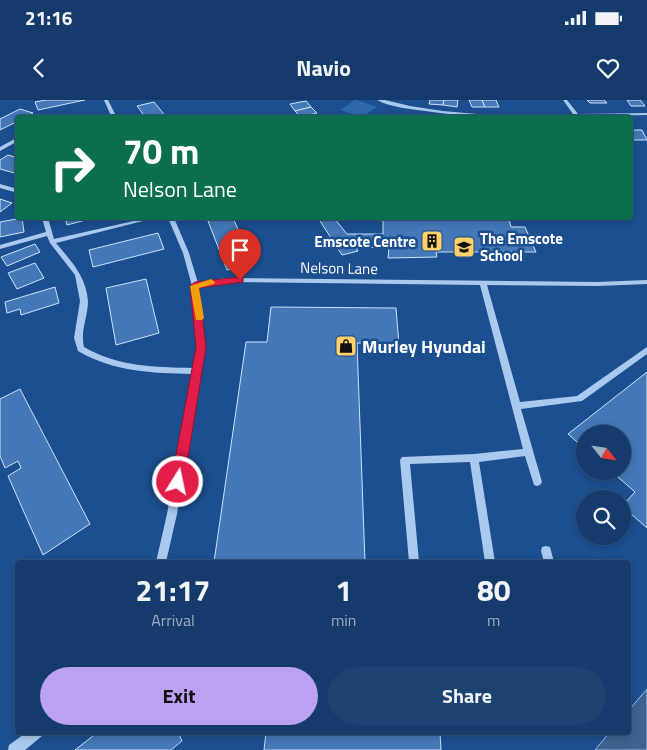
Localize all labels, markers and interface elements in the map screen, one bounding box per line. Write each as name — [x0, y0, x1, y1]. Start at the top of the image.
text: 21:16 — [25, 3, 72, 32]
text: Navio — [296, 51, 351, 85]
icon: back — [25, 54, 53, 82]
icon: heart — [594, 54, 622, 82]
text: 70 m — [123, 124, 199, 178]
icon: right — [40, 135, 105, 200]
text: Nelson Lane — [123, 172, 237, 206]
place label: The Emscote School — [480, 227, 563, 267]
pin — [219, 229, 261, 280]
building icon: Emscote Centre — [420, 229, 444, 253]
place label: Emscote Centre — [314, 230, 416, 253]
school or university icon: The Emscote School — [452, 235, 476, 259]
icon: arrive — [226, 236, 254, 264]
street label: Nelson Lane — [300, 256, 378, 280]
place label: Murley Hyundai — [362, 333, 486, 360]
shop icon: Murley Hyundai — [334, 334, 358, 358]
north arrow — [576, 425, 631, 480]
map controls — [576, 425, 631, 545]
position arrow — [151, 455, 203, 507]
button: search — [576, 490, 631, 545]
text: 21:17 — [136, 567, 210, 613]
text: 1 — [335, 567, 352, 613]
text: 80 — [477, 567, 510, 613]
text: Arrival — [151, 608, 195, 632]
text: min — [331, 608, 356, 632]
text: m — [487, 608, 500, 632]
button: Exit — [40, 667, 318, 725]
button: Share — [328, 667, 606, 725]

